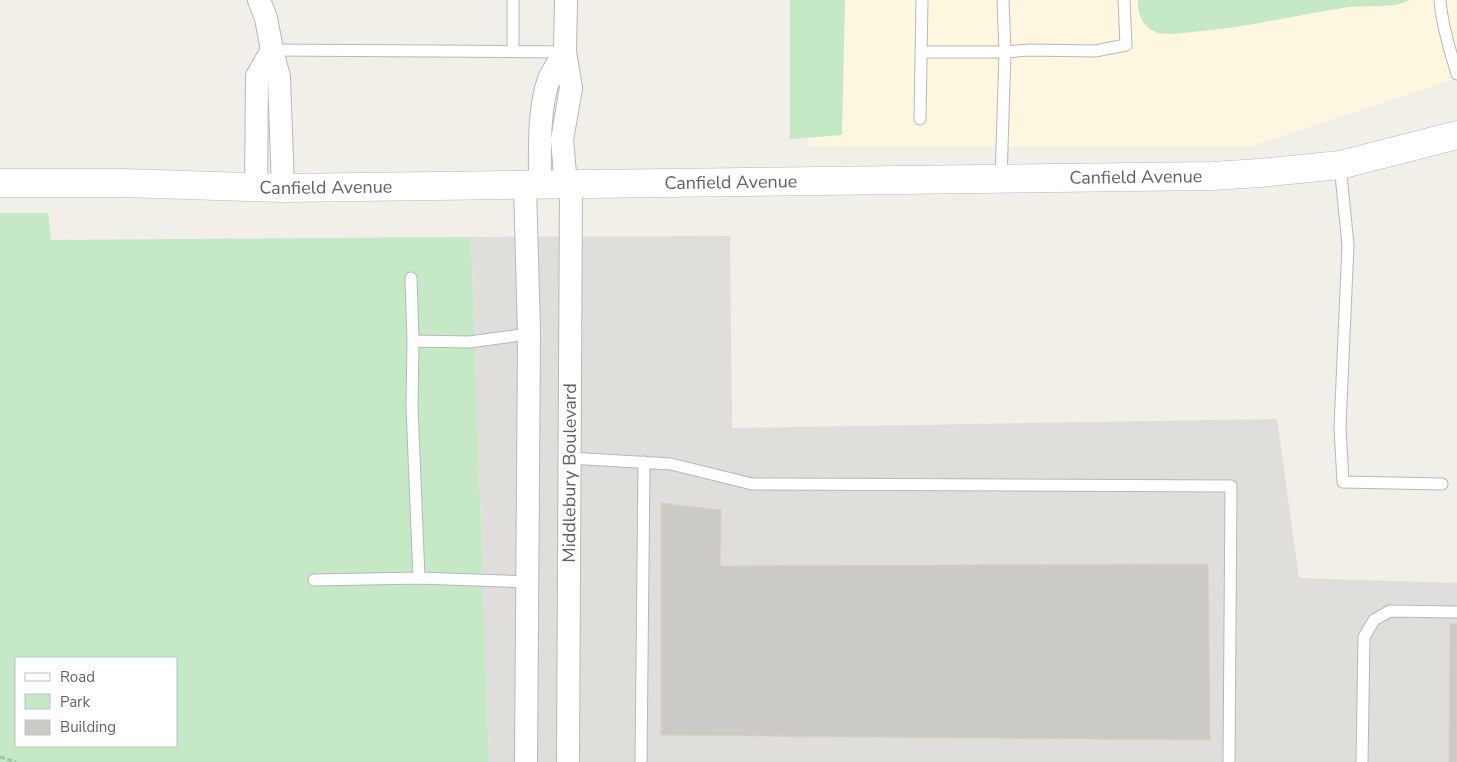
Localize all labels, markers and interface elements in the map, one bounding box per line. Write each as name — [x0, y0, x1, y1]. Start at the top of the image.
street label: Canfield Avenue — [1069, 164, 1202, 190]
street label: Canfield Avenue — [664, 169, 798, 195]
street label: Canfield Avenue — [259, 175, 393, 200]
street label: Middlebury Boulevard — [557, 383, 582, 563]
legend — [15, 657, 178, 747]
text: Road — [60, 667, 95, 687]
text: Park — [60, 692, 90, 712]
text: Building — [60, 717, 116, 737]

